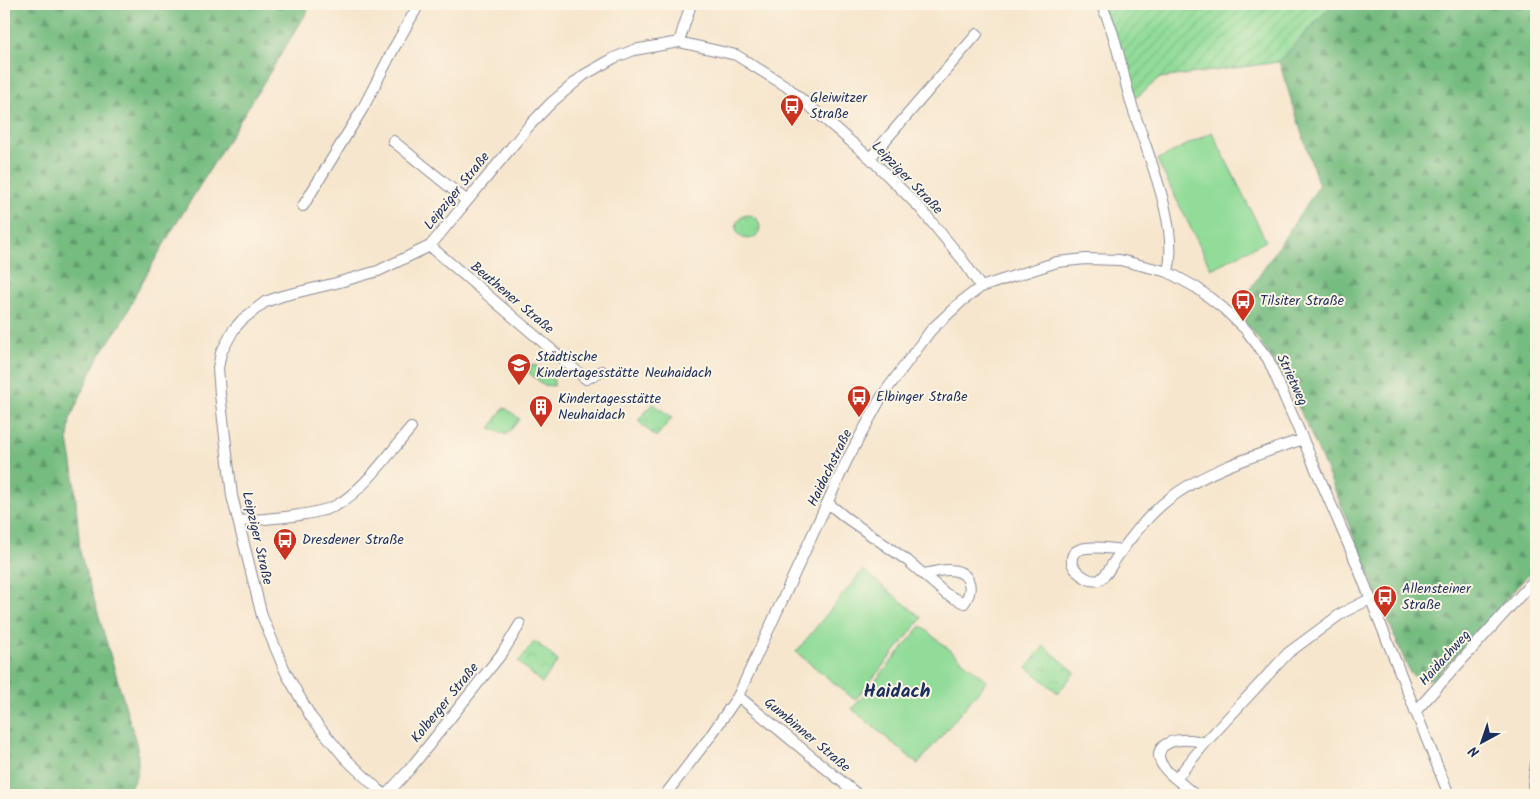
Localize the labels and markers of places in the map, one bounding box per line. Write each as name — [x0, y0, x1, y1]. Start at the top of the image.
place label: Gleiwitzer Straße — [810, 87, 868, 125]
bus stop icon: Gleiwitzer Straße — [779, 93, 805, 127]
bus stop icon: Tilsiter Straße — [1230, 288, 1256, 322]
place label: Tilsiter Straße — [1260, 290, 1345, 312]
place label: Städtische Kindertagesstätte Neuhaidach — [536, 346, 712, 384]
school or university icon: Städtische Kindertagesstätte Neuhaidach — [506, 352, 532, 386]
bus stop icon: Elbinger Straße — [846, 384, 872, 418]
place label: Elbinger Straße — [876, 386, 968, 408]
place label: Kindertagesstätte Neuhaidach — [558, 388, 662, 426]
building icon: Kindertagesstätte Neuhaidach — [528, 394, 554, 428]
bus stop icon: Dresdener Straße — [272, 527, 298, 561]
place label: Dresdener Straße — [302, 529, 404, 551]
place label: Allensteiner Straße — [1402, 578, 1472, 616]
bus stop icon: Allensteiner Straße — [1372, 584, 1398, 618]

